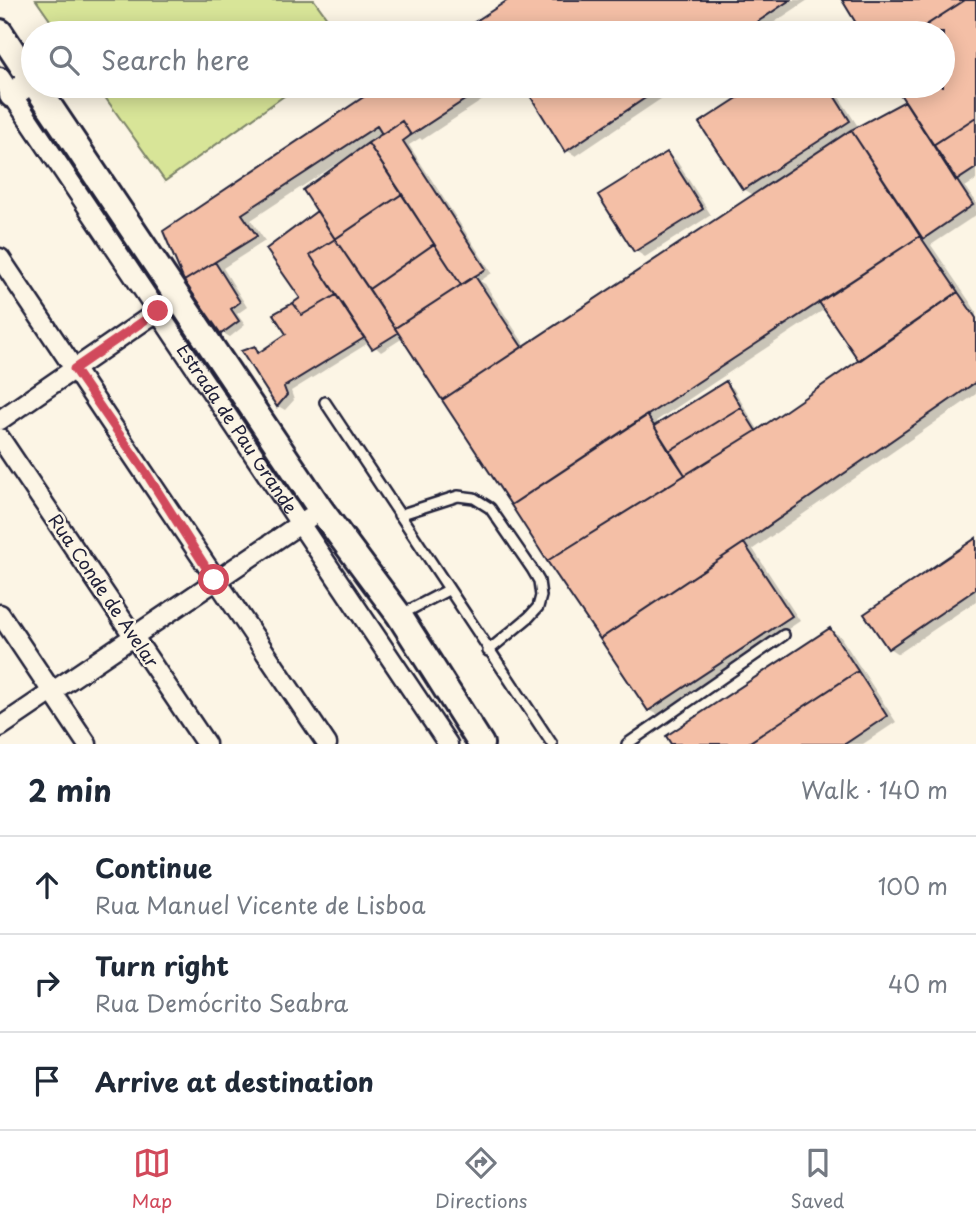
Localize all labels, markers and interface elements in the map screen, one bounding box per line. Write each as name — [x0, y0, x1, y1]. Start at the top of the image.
search box — [21, 21, 955, 98]
text: Search here — [101, 40, 250, 79]
icon: search — [45, 41, 83, 79]
route end — [142, 295, 173, 326]
street label: Estrada de Pau Grande — [171, 338, 305, 519]
street label: Rua Conde de Avelar — [43, 508, 166, 673]
route start — [198, 564, 229, 595]
text: 2 min — [28, 767, 112, 812]
text: Walk · 140 m — [801, 772, 948, 807]
text: Continue — [95, 848, 212, 887]
icon: ahead — [28, 866, 66, 904]
text: 100 m — [878, 868, 948, 903]
text: Rua Manuel Vicente de Lisboa — [95, 887, 426, 922]
text: Turn right — [95, 946, 229, 985]
icon: right — [28, 964, 66, 1002]
text: 40 m — [888, 966, 948, 1001]
text: Rua Demócrito Seabra — [95, 985, 348, 1020]
icon: arrive — [28, 1062, 66, 1100]
text: Arrive at destination — [95, 1062, 374, 1101]
tab: Map — [132, 1144, 172, 1214]
tab: Directions — [435, 1144, 528, 1214]
tab: Saved — [791, 1144, 844, 1214]

